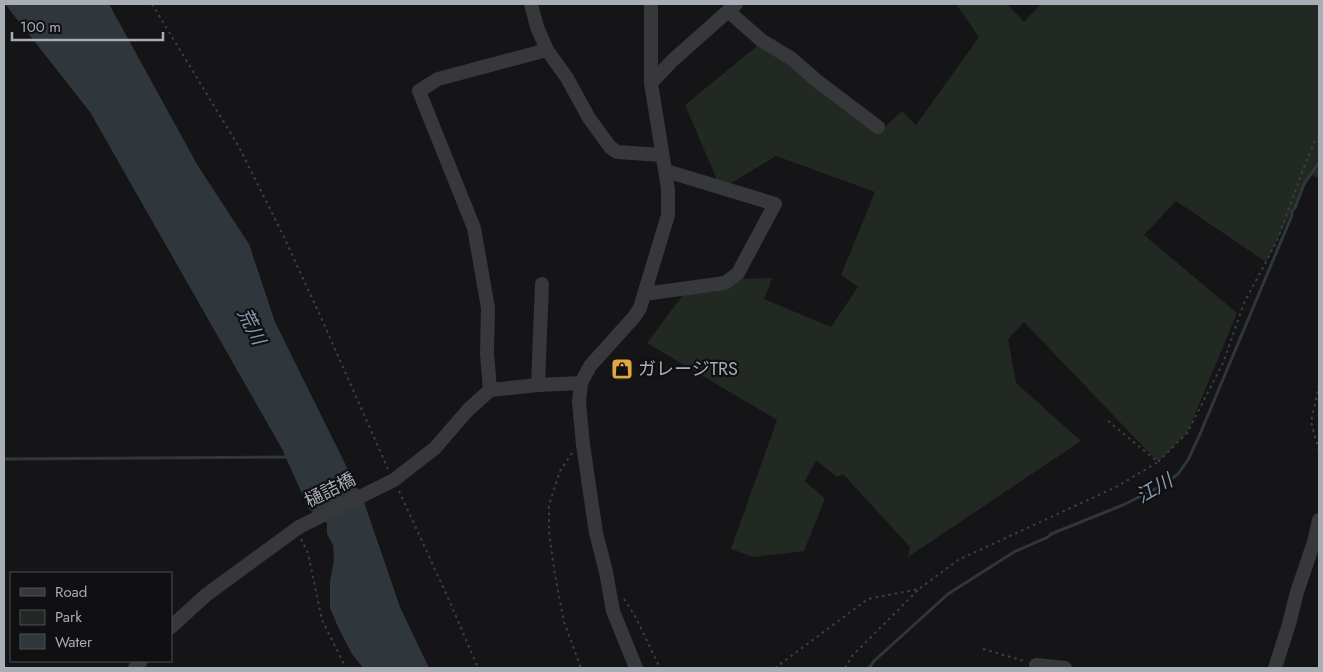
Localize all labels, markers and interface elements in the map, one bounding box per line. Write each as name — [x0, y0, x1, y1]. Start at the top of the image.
scale bar — [12, 10, 164, 42]
text: 100 m — [20, 16, 61, 38]
water label: 荒川 — [231, 303, 273, 351]
place label: ガレージTRS — [638, 356, 738, 382]
shop icon: ガレージTRS — [610, 357, 634, 381]
street label: 樋詰橋 — [300, 466, 360, 514]
water label: 江川 — [1131, 466, 1179, 510]
legend — [10, 572, 172, 662]
text: Road — [55, 581, 87, 603]
text: Park — [55, 606, 82, 628]
text: Water — [55, 631, 93, 653]

